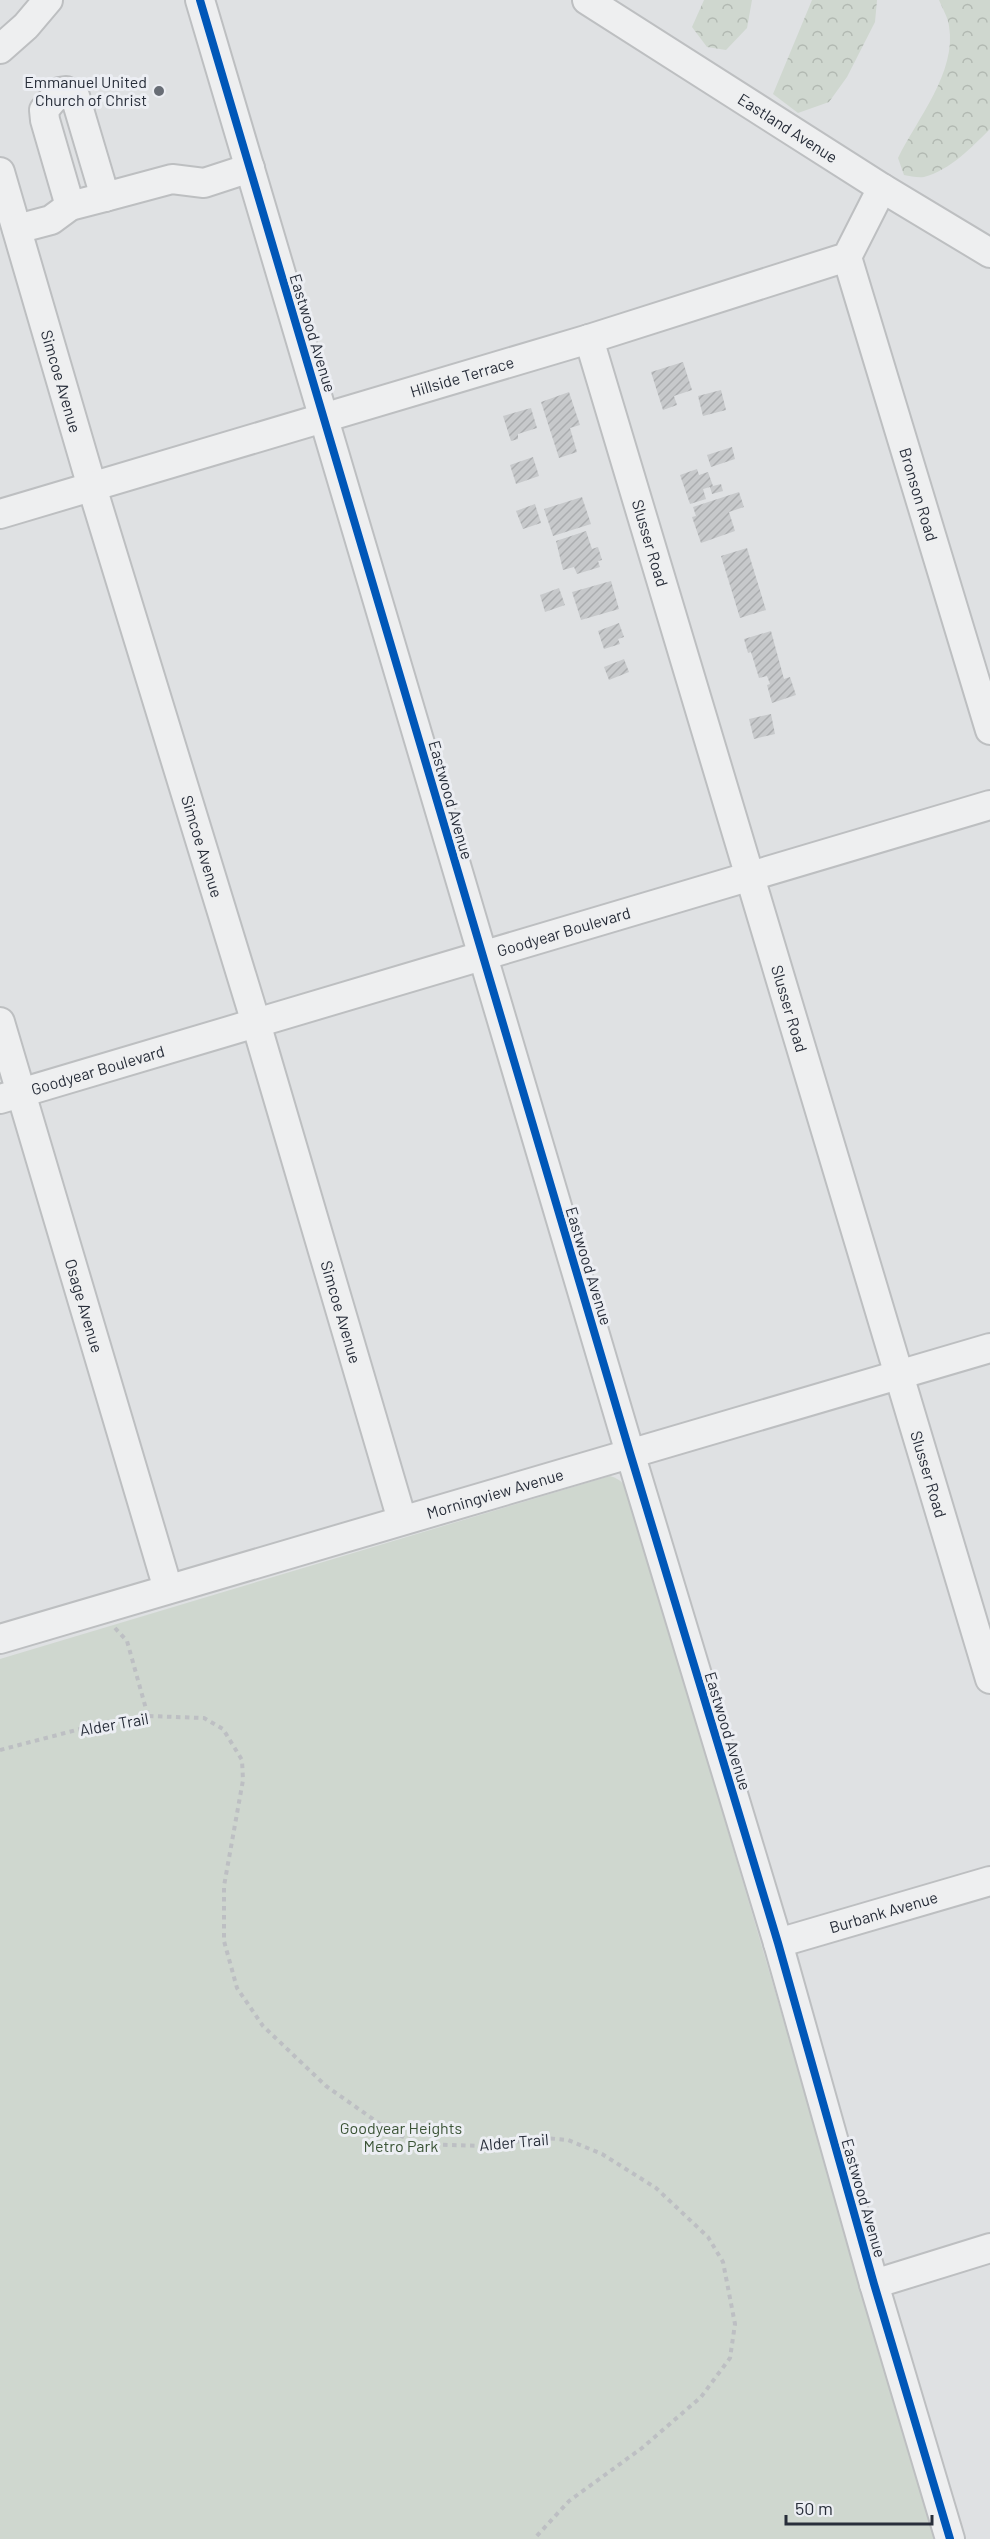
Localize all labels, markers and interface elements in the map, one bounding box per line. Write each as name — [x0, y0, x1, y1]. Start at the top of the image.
place label: Emmanuel United Church of Christ — [24, 72, 147, 109]
marker: Emmanuel United Church of Christ — [152, 84, 166, 98]
street label: Eastland Avenue — [735, 89, 841, 166]
street label: Eastwood Avenue — [286, 271, 341, 394]
street label: Simcoe Avenue — [38, 327, 86, 435]
street label: Hillside Terrace — [408, 352, 516, 401]
street label: Bronson Road — [896, 445, 942, 543]
street label: Slusser Road — [629, 497, 673, 589]
street label: Eastwood Avenue — [425, 738, 478, 862]
street label: Simcoe Avenue — [178, 793, 227, 900]
street label: Goodyear Boulevard — [495, 902, 633, 960]
street label: Slusser Road — [768, 963, 812, 1054]
street label: Goodyear Boulevard — [29, 1041, 167, 1098]
street label: Eastwood Avenue — [562, 1204, 617, 1327]
street label: Osage Avenue — [62, 1256, 107, 1355]
street label: Simcoe Avenue — [317, 1258, 365, 1366]
street label: Slusser Road — [907, 1428, 951, 1520]
street label: Morningview Avenue — [424, 1464, 566, 1522]
street label: Eastwood Avenue — [701, 1669, 756, 1792]
street label: Alder Trail — [78, 1708, 150, 1739]
street label: Burbank Avenue — [827, 1887, 940, 1936]
park label: Goodyear Heights Metro Park — [340, 2118, 462, 2155]
street label: Alder Trail — [478, 2129, 549, 2154]
street label: Eastwood Avenue — [838, 2136, 891, 2260]
scale bar — [786, 2488, 932, 2526]
text: 50 m — [795, 2497, 833, 2519]

